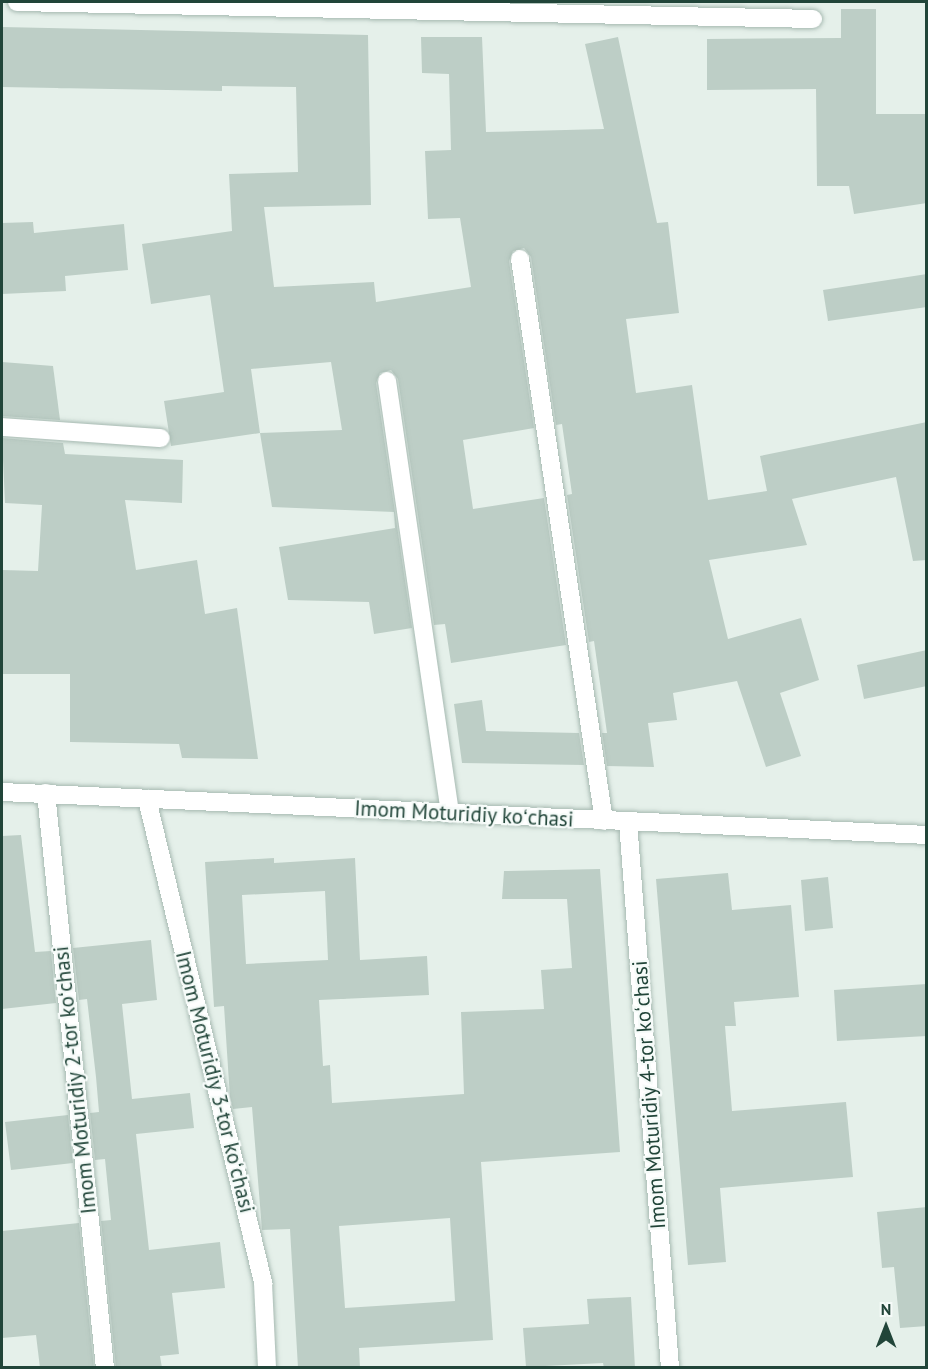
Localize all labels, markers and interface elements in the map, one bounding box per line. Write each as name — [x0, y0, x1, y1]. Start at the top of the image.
street label: Imom Moturidiy koʻchasi — [353, 796, 575, 832]
street label: Imom Moturidiy 2-tor koʻchasi — [48, 944, 102, 1216]
street label: Imom Moturidiy 3-tor koʻchasi — [170, 948, 260, 1216]
street label: Imom Moturidiy 4-tor koʻchasi — [627, 959, 671, 1231]
north arrow — [856, 1297, 916, 1357]
text: N — [881, 1299, 891, 1319]

